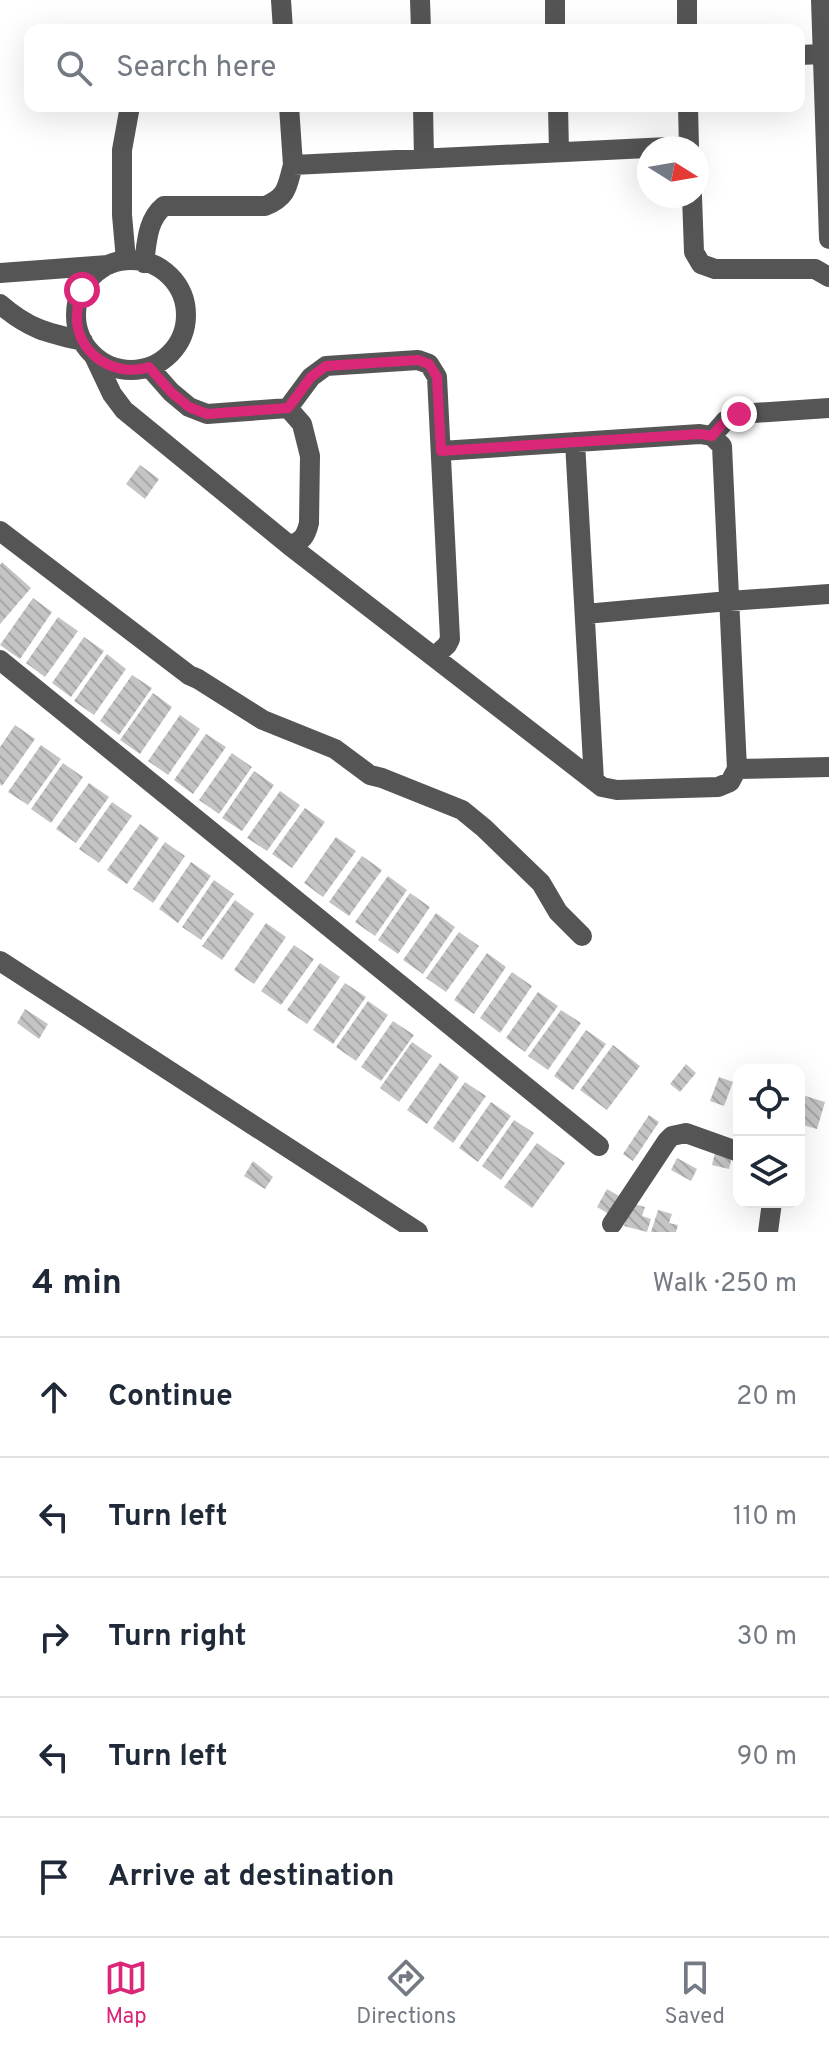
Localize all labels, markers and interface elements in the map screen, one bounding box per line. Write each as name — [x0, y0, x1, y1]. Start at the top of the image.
search box — [24, 24, 805, 112]
icon: search — [52, 46, 96, 90]
text: Search here — [116, 50, 276, 87]
north arrow — [637, 136, 709, 208]
route start — [64, 272, 100, 308]
route end — [721, 396, 757, 432]
map controls — [733, 1064, 805, 1208]
button: locate — [733, 1064, 805, 1136]
button: layers — [733, 1136, 805, 1208]
text: 4 min — [32, 1263, 122, 1306]
text: Walk · 250 m — [652, 1268, 797, 1301]
icon: ahead — [32, 1375, 76, 1419]
text: Continue — [108, 1379, 233, 1416]
text: 20 m — [736, 1381, 797, 1414]
icon: left — [32, 1495, 76, 1539]
text: Turn left — [108, 1499, 228, 1536]
text: 110 m — [733, 1501, 797, 1534]
icon: right — [32, 1615, 76, 1659]
text: Turn right — [108, 1619, 246, 1656]
text: 30 m — [737, 1621, 797, 1654]
icon: left — [32, 1735, 76, 1779]
text: Turn left — [108, 1739, 228, 1776]
text: 90 m — [737, 1741, 797, 1774]
icon: arrive — [32, 1855, 76, 1899]
text: Arrive at destination — [108, 1859, 394, 1896]
tab: Map — [104, 1956, 148, 2031]
tab: Directions — [356, 1956, 456, 2031]
tab: Saved — [664, 1956, 725, 2031]

